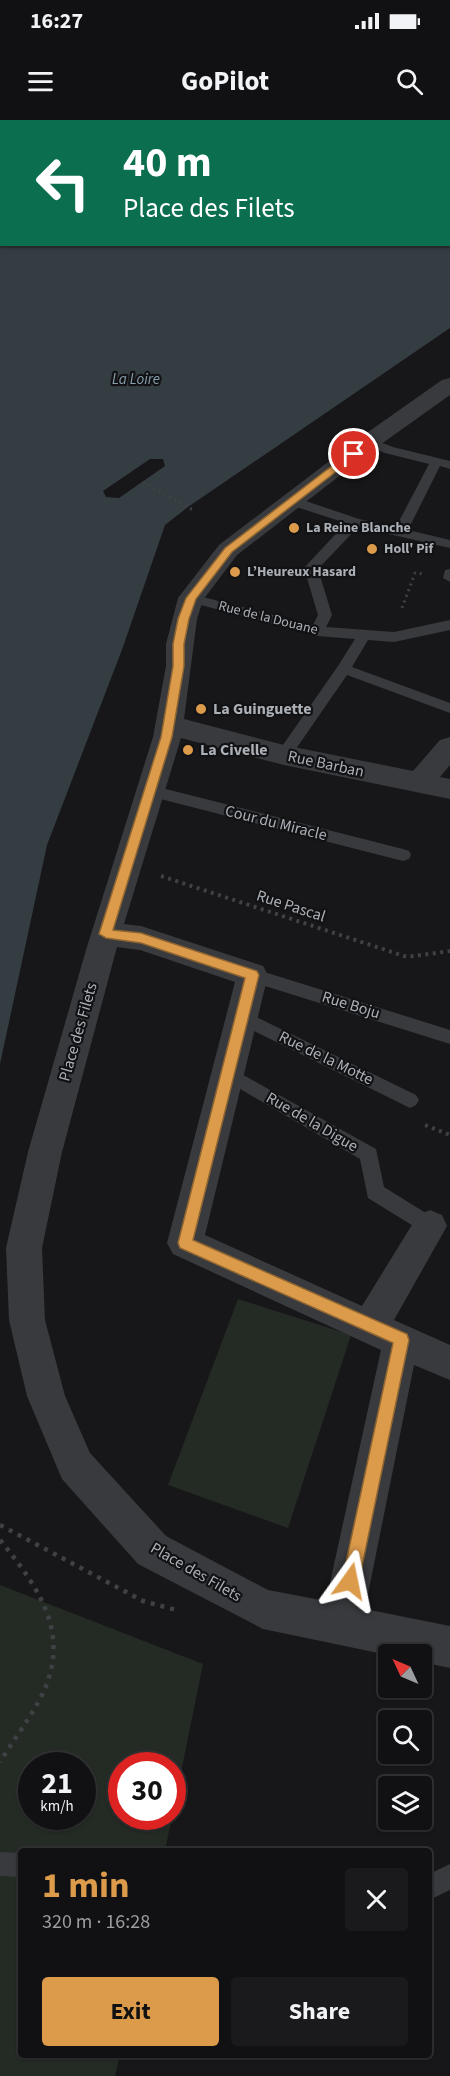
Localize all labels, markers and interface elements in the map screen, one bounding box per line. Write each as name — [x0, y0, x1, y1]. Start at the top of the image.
text: 16:27 — [30, 5, 83, 37]
text: GoPilot — [181, 62, 269, 101]
icon: menu — [24, 65, 57, 98]
icon: search — [393, 65, 426, 98]
text: 40 m — [123, 133, 212, 193]
icon: left — [24, 144, 102, 222]
text: Place des Filets — [123, 189, 295, 228]
water label: La Loire — [112, 369, 160, 390]
pin — [328, 428, 379, 479]
icon: arrive — [337, 437, 370, 470]
place label: La Reine Blanche — [306, 518, 411, 538]
marker: La Reine Blanche — [287, 521, 301, 535]
place label: Holl' Pif — [384, 539, 434, 559]
marker: Holl' Pif — [365, 542, 379, 556]
place label: L’Heureux Hasard — [247, 562, 356, 582]
marker: L’Heureux Hasard — [228, 565, 242, 579]
street label: Rue de la Douane — [216, 596, 320, 640]
place label: La Guinguette — [213, 698, 311, 720]
marker: La Guinguette — [194, 702, 208, 716]
place label: La Civelle — [200, 739, 268, 761]
marker: La Civelle — [181, 743, 195, 757]
street label: Rue Barban — [286, 745, 366, 783]
street label: Cour du Miracle — [223, 800, 329, 846]
street label: Rue Pascal — [254, 885, 328, 927]
street label: Place des Filets — [53, 980, 103, 1084]
street label: Rue Boju — [319, 986, 383, 1024]
street label: Rue de la Motte — [275, 1026, 377, 1090]
street label: Rue de la Digue — [262, 1087, 362, 1157]
street label: Place des Filets — [146, 1537, 246, 1607]
position arrow — [318, 1549, 382, 1613]
north arrow — [378, 1644, 432, 1698]
map controls — [378, 1644, 432, 1830]
button: search — [378, 1710, 432, 1764]
speed limit sign: 30 — [108, 1752, 186, 1830]
text: 21 — [41, 1762, 73, 1805]
button: layers — [378, 1776, 432, 1830]
text: km/h — [40, 1796, 74, 1817]
text: 1 min — [42, 1860, 130, 1911]
button: close — [345, 1868, 408, 1931]
text: 320 m · 16:28 — [42, 1908, 150, 1936]
button: Exit — [42, 1977, 219, 2046]
button: Share — [231, 1977, 408, 2046]

